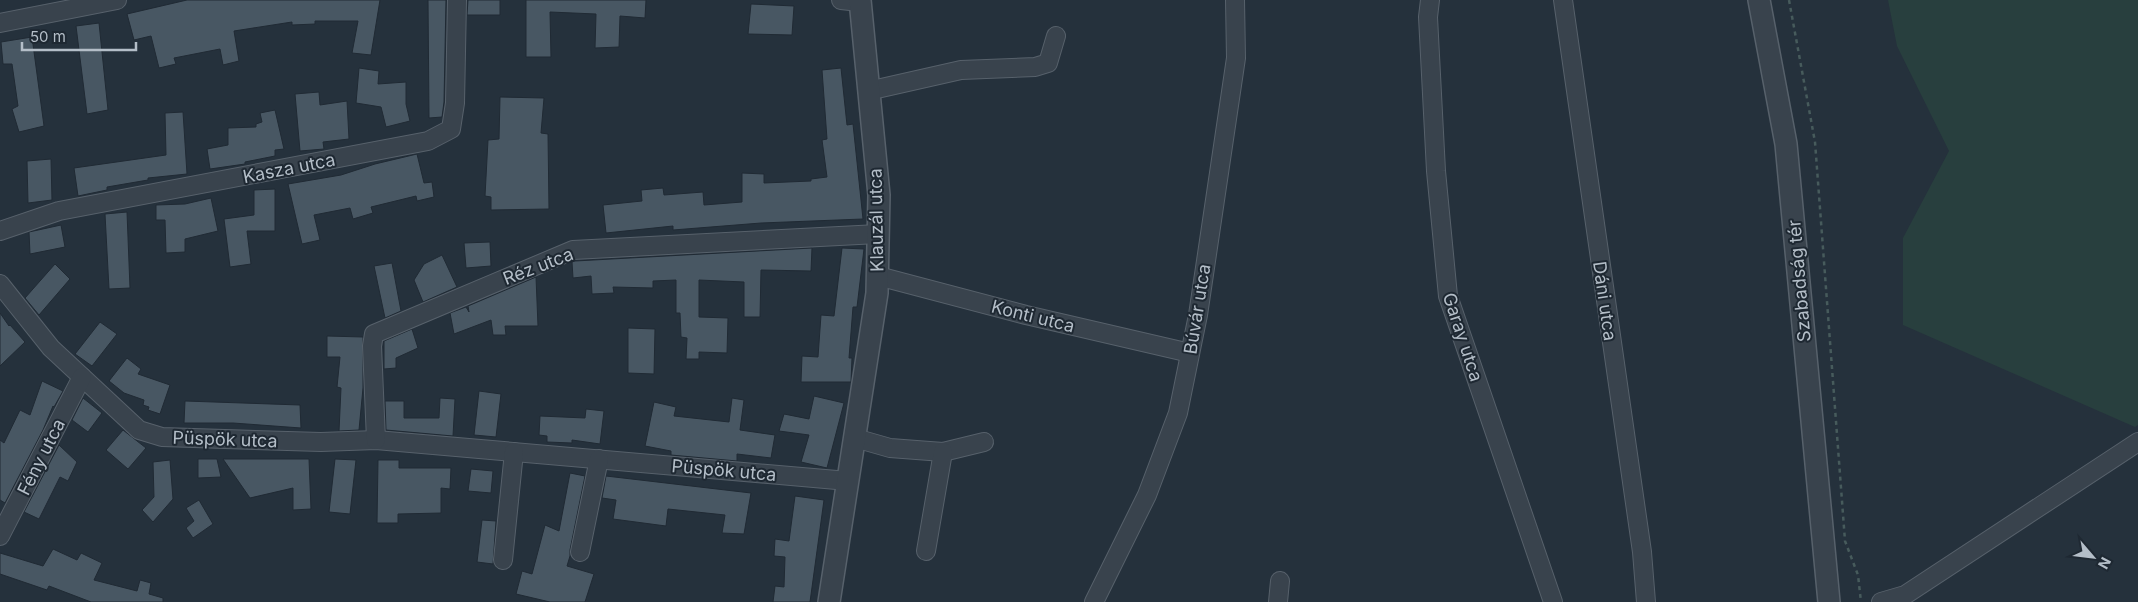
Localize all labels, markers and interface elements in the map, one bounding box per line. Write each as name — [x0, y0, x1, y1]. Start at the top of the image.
scale bar — [22, 20, 136, 52]
text: 50 m — [30, 27, 66, 46]
street label: Kasza utca — [241, 149, 337, 187]
street label: Klauzál utca — [865, 168, 887, 272]
street label: Szabadság tér — [1783, 219, 1815, 343]
street label: Réz utca — [500, 243, 576, 289]
street label: Dáni utca — [1589, 260, 1621, 342]
street label: Búvár utca — [1179, 262, 1215, 356]
street label: Garay utca — [1439, 290, 1487, 384]
street label: Konti utca — [989, 296, 1077, 336]
street label: Fény utca — [13, 415, 69, 499]
street label: Püspök utca — [172, 427, 278, 451]
street label: Püspök utca — [671, 455, 777, 485]
north arrow — [2068, 532, 2118, 582]
text: N — [2095, 555, 2115, 572]

